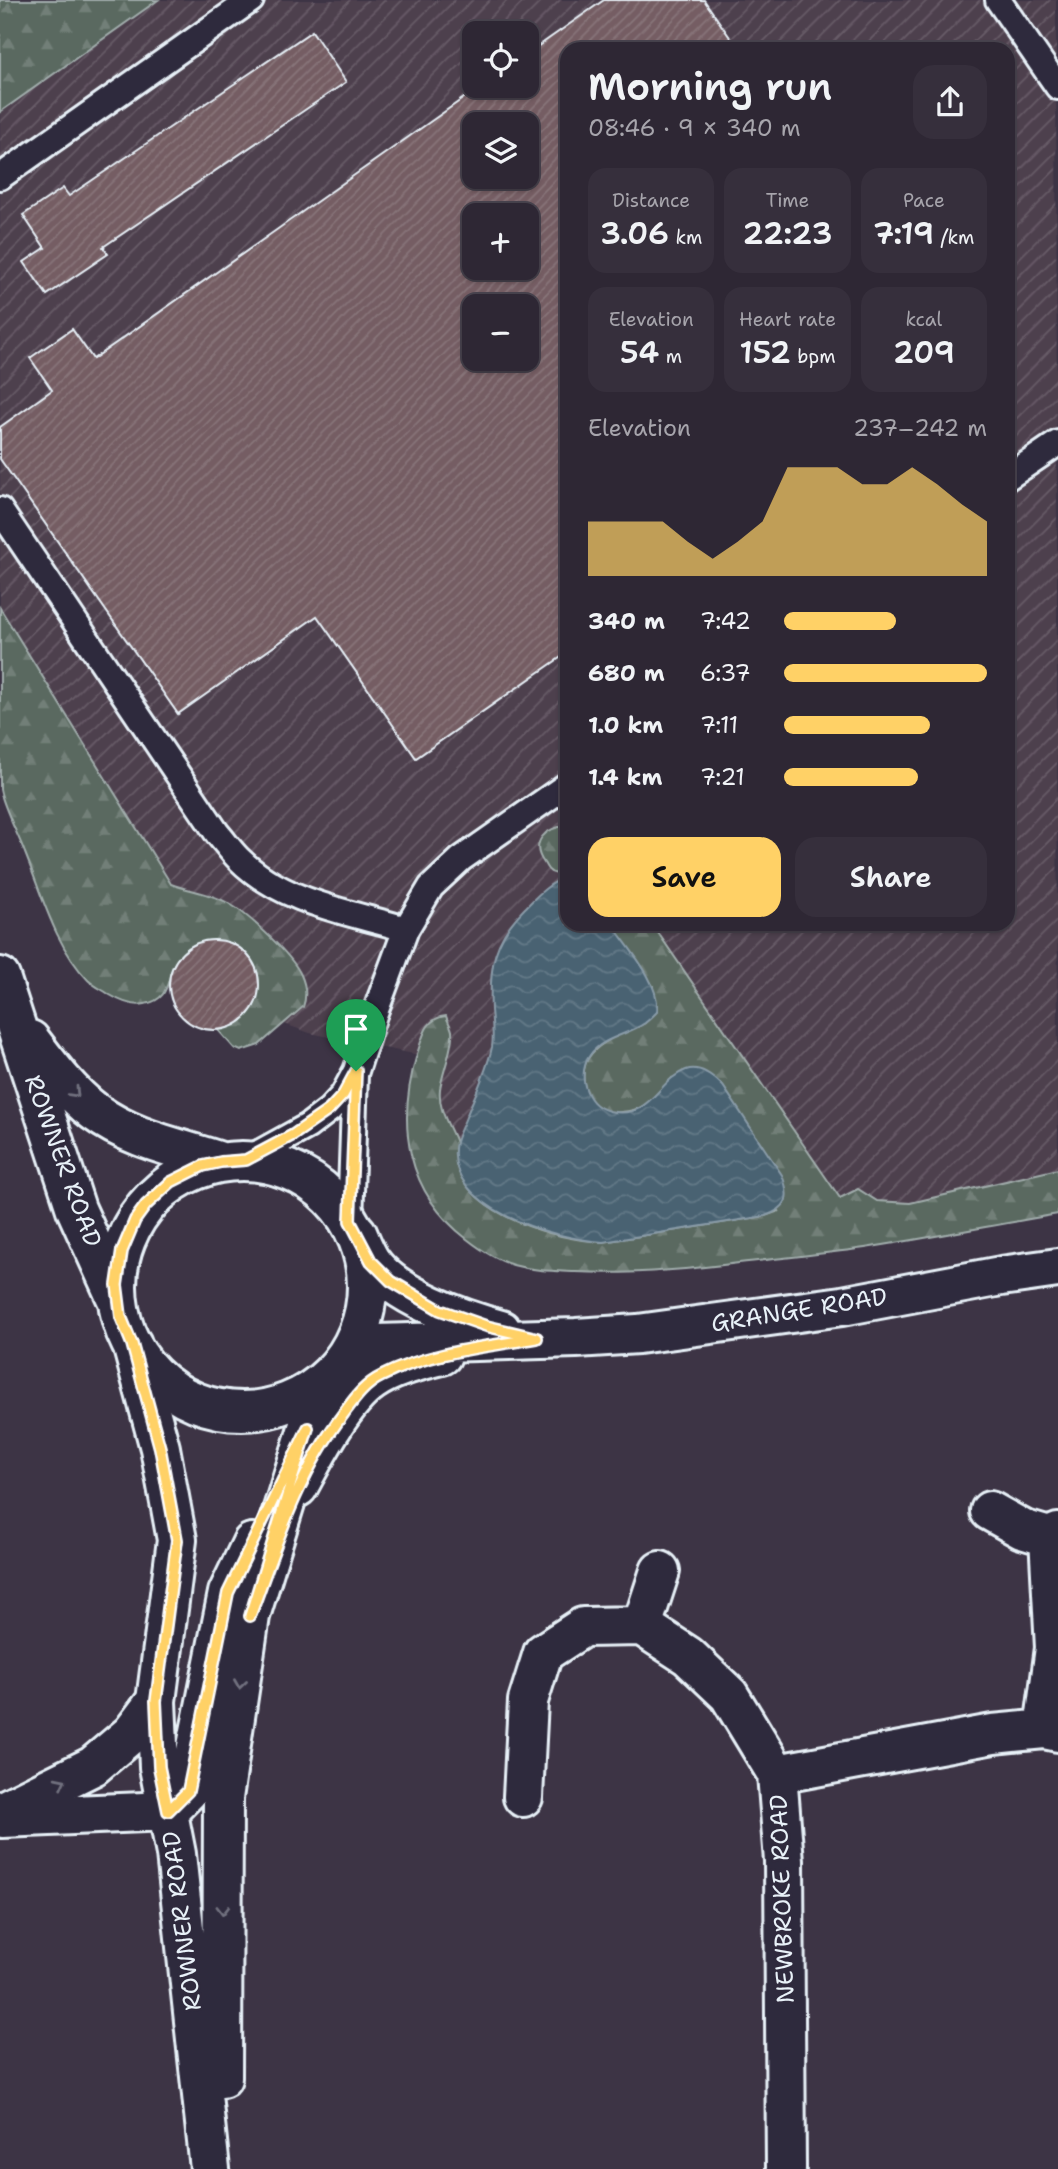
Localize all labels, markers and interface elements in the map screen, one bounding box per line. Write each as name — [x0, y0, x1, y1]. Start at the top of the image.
map controls — [462, 21, 539, 371]
button: locate — [462, 21, 539, 98]
text: Morning run — [588, 61, 832, 112]
button: share — [913, 65, 987, 139]
button: layers — [462, 112, 539, 189]
text: 08:46 · 9 × 340 m — [588, 113, 801, 143]
text: Distance — [612, 188, 690, 213]
text: Time — [766, 188, 809, 213]
text: Pace — [903, 188, 945, 213]
button: + — [462, 203, 539, 280]
text: 3.06 — [600, 213, 669, 254]
text: 22:23 — [742, 213, 833, 254]
text: 7:19 — [873, 213, 934, 254]
text: km — [669, 225, 702, 250]
text: /km — [934, 225, 975, 250]
button: − — [462, 294, 539, 371]
text: Elevation — [609, 307, 694, 332]
text: Heart rate — [739, 307, 836, 332]
text: kcal — [905, 307, 942, 332]
text: 54 — [620, 332, 659, 373]
text: 152 — [739, 332, 791, 373]
text: 209 — [893, 332, 955, 373]
text: m — [659, 344, 682, 369]
text: bpm — [791, 344, 836, 369]
text: Elevation — [588, 413, 691, 443]
text: 237–242 m — [853, 413, 987, 443]
text: 340 m — [588, 606, 665, 636]
text: 7:42 — [700, 606, 751, 636]
text: 680 m — [588, 658, 665, 688]
text: 6:37 — [700, 658, 751, 688]
text: 1.0 km — [588, 710, 663, 740]
text: 7:11 — [700, 710, 738, 740]
text: 1.4 km — [588, 762, 662, 792]
text: 7:21 — [700, 762, 745, 792]
button: Save — [588, 837, 781, 917]
button: Share — [795, 837, 987, 917]
pin — [326, 999, 386, 1071]
icon: arrive — [337, 1010, 375, 1048]
street label: ROWNER ROAD — [17, 1071, 109, 1251]
one-way arrow — [66, 1085, 79, 1098]
street label: GRANGE ROAD — [709, 1280, 889, 1340]
one-way arrow — [233, 1678, 248, 1689]
one-way arrow — [54, 1776, 66, 1790]
street label: NEWBROKE ROAD — [762, 1794, 802, 2004]
street label: ROWNER ROAD — [155, 1829, 209, 2013]
one-way arrow — [215, 1905, 231, 1916]

